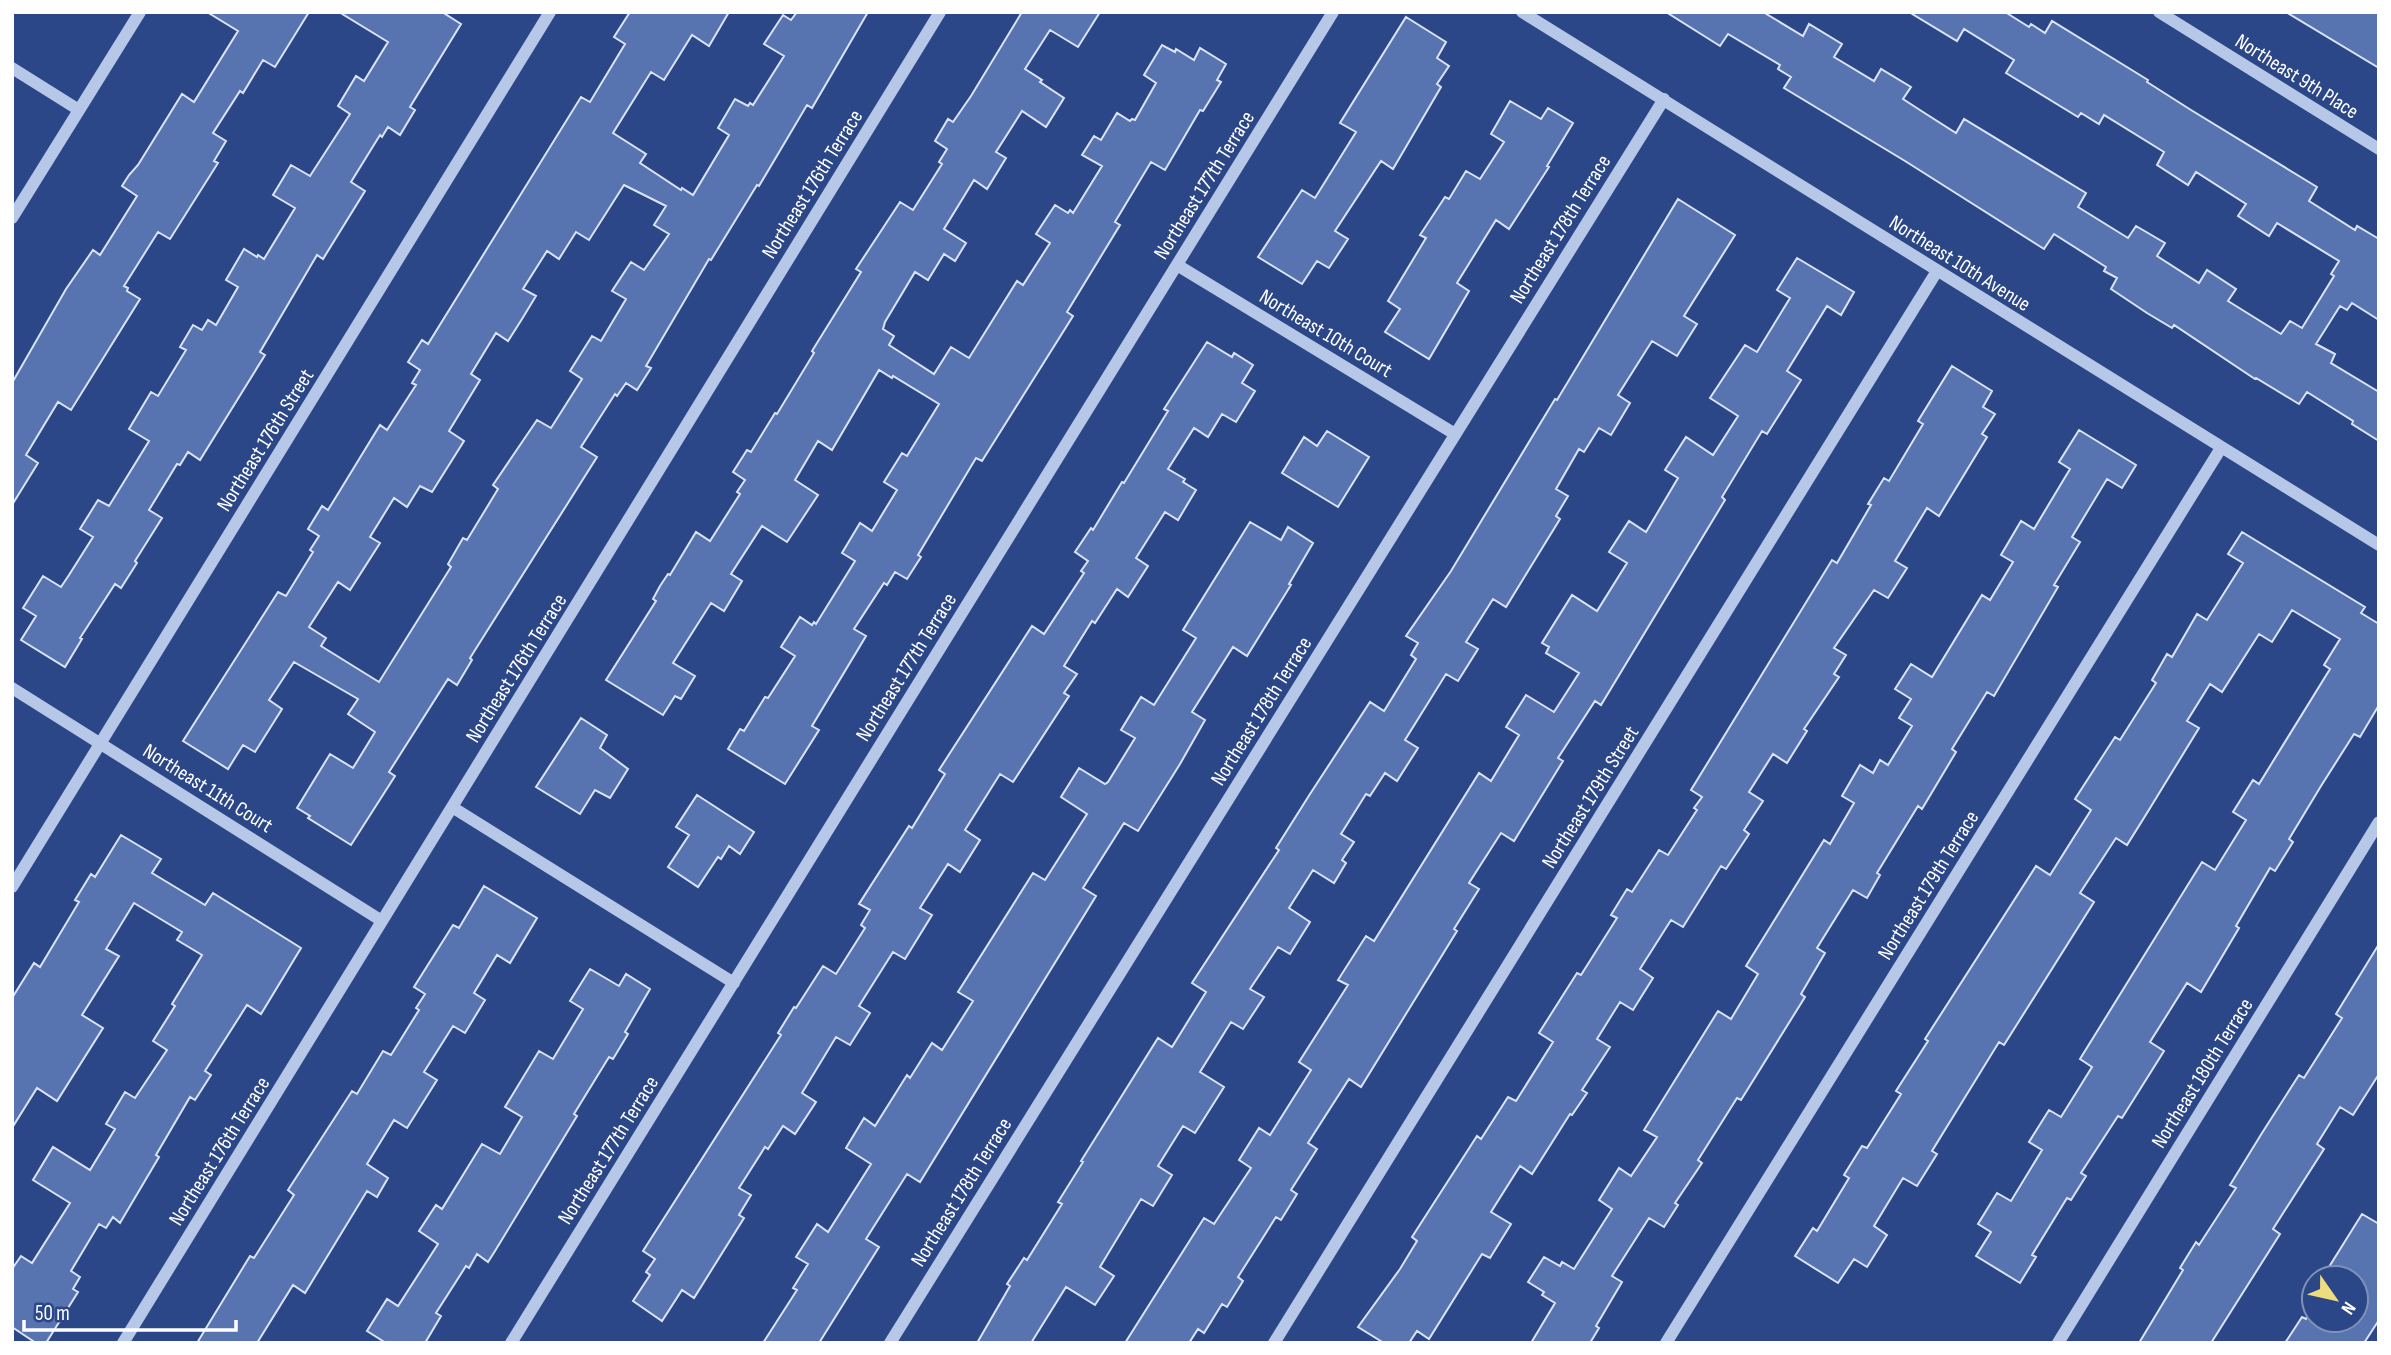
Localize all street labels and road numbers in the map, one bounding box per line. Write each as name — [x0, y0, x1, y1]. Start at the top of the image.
street label: Northeast 9th Place — [2230, 29, 2363, 124]
street label: Northeast 176th Terrace — [757, 105, 868, 263]
street label: Northeast 177th Terrace — [1149, 107, 1260, 264]
street label: Northeast 178th Terrace — [1505, 150, 1616, 308]
street label: Northeast 10th Avenue — [1885, 210, 2035, 317]
street label: Northeast 10th Court — [1255, 284, 1397, 383]
street label: Northeast 176th Street — [212, 365, 319, 516]
street label: Northeast 176th Terrace — [461, 589, 572, 747]
street label: Northeast 177th Terrace — [851, 589, 962, 746]
street label: Northeast 178th Terrace — [1206, 632, 1317, 790]
street label: Northeast 179th Street — [1537, 721, 1644, 873]
street label: Northeast 11th Court — [138, 739, 277, 838]
street label: Northeast 179th Terrace — [1873, 806, 1984, 964]
street label: Northeast 180th Terrace — [2146, 994, 2259, 1153]
street label: Northeast 176th Terrace — [164, 1072, 275, 1230]
street label: Northeast 177th Terrace — [553, 1072, 664, 1229]
street label: Northeast 178th Terrace — [906, 1113, 1017, 1271]

